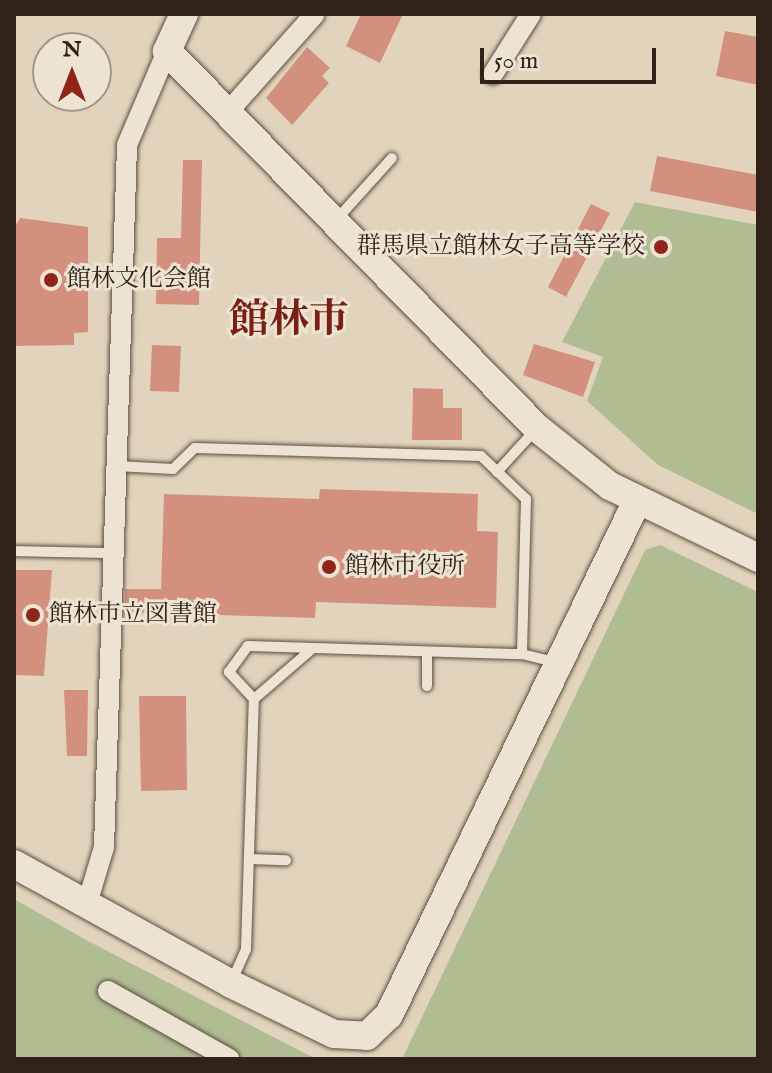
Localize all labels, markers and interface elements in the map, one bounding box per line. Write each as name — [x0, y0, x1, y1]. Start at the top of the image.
north arrow — [32, 32, 112, 112]
scale bar — [484, 32, 660, 82]
text: N — [62, 36, 82, 64]
text: 50 m — [494, 46, 538, 77]
place label: 群馬県立館林女子高等学校 — [357, 233, 645, 261]
marker: 群馬県立館林女子高等学校 — [652, 238, 670, 256]
place label: 館林文化会館 — [67, 266, 211, 294]
marker: 館林文化会館 — [42, 271, 60, 289]
district label: 館林市 — [229, 298, 349, 346]
place label: 館林市役所 — [345, 553, 465, 581]
marker: 館林市役所 — [320, 558, 338, 576]
place label: 館林市立図書館 — [49, 601, 217, 629]
marker: 館林市立図書館 — [24, 606, 42, 624]

